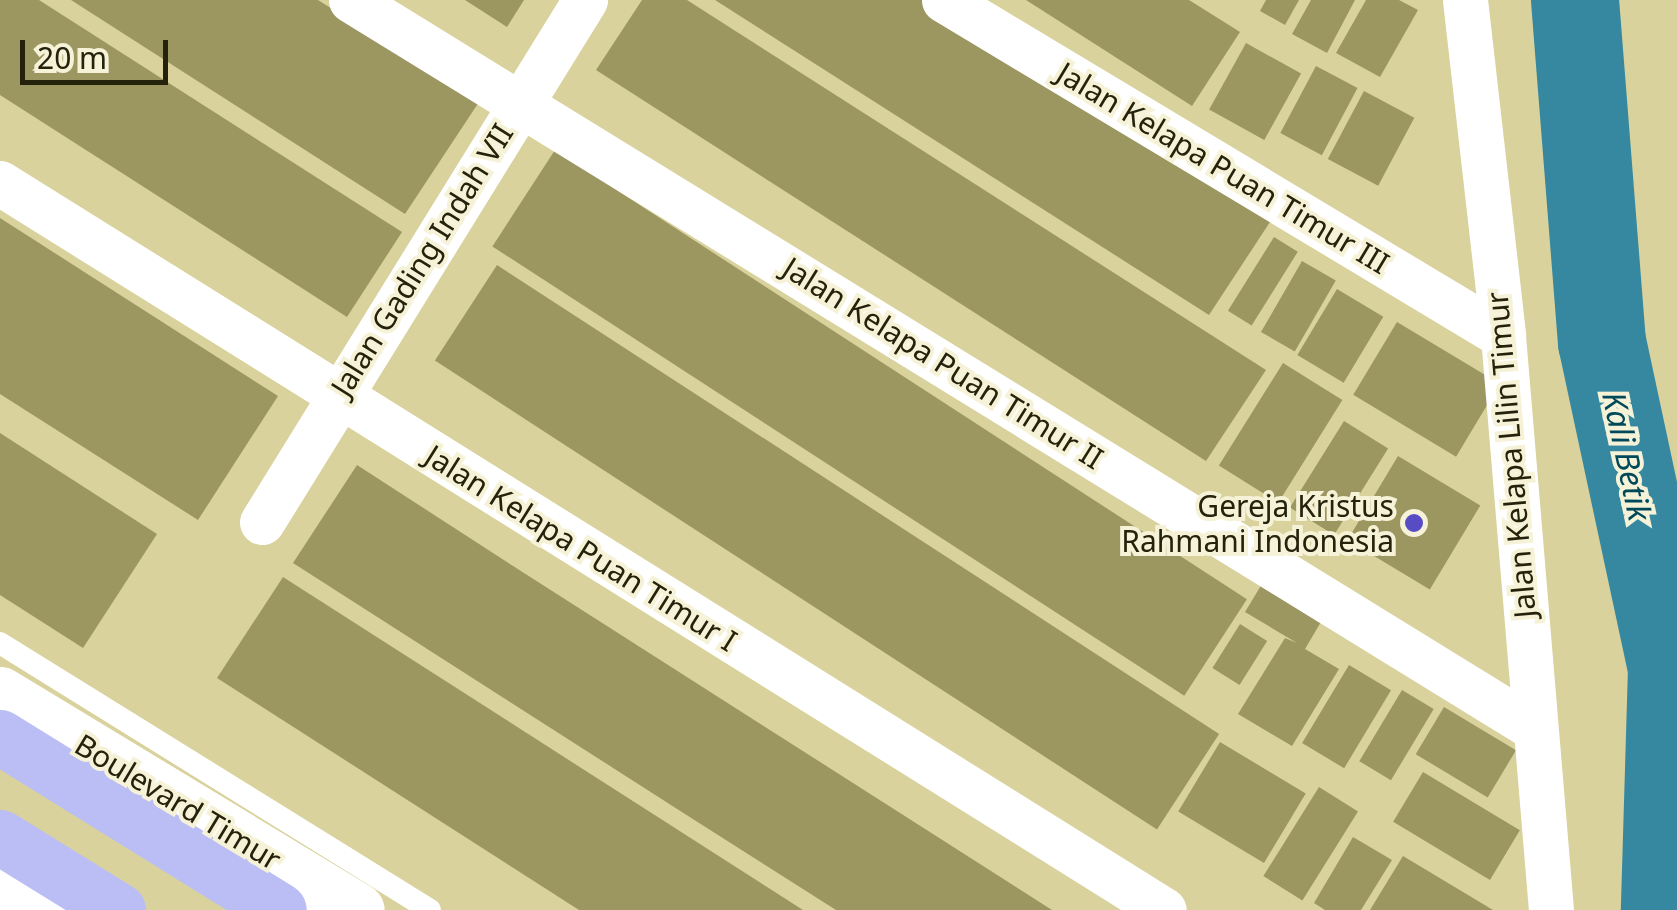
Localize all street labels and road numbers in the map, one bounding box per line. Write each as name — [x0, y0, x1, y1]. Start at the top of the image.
street label: Jalan Kelapa Puan Timur III — [1051, 55, 1395, 281]
street label: Jalan Gading Indah VII — [323, 117, 521, 403]
street label: Jalan Kelapa Puan Timur II — [776, 250, 1110, 476]
street label: Jalan Kelapa Lilin Timur — [1479, 290, 1543, 620]
street label: Jalan Kelapa Puan Timur I — [419, 437, 743, 659]
street label: Boulevard Timur — [69, 726, 287, 878]

